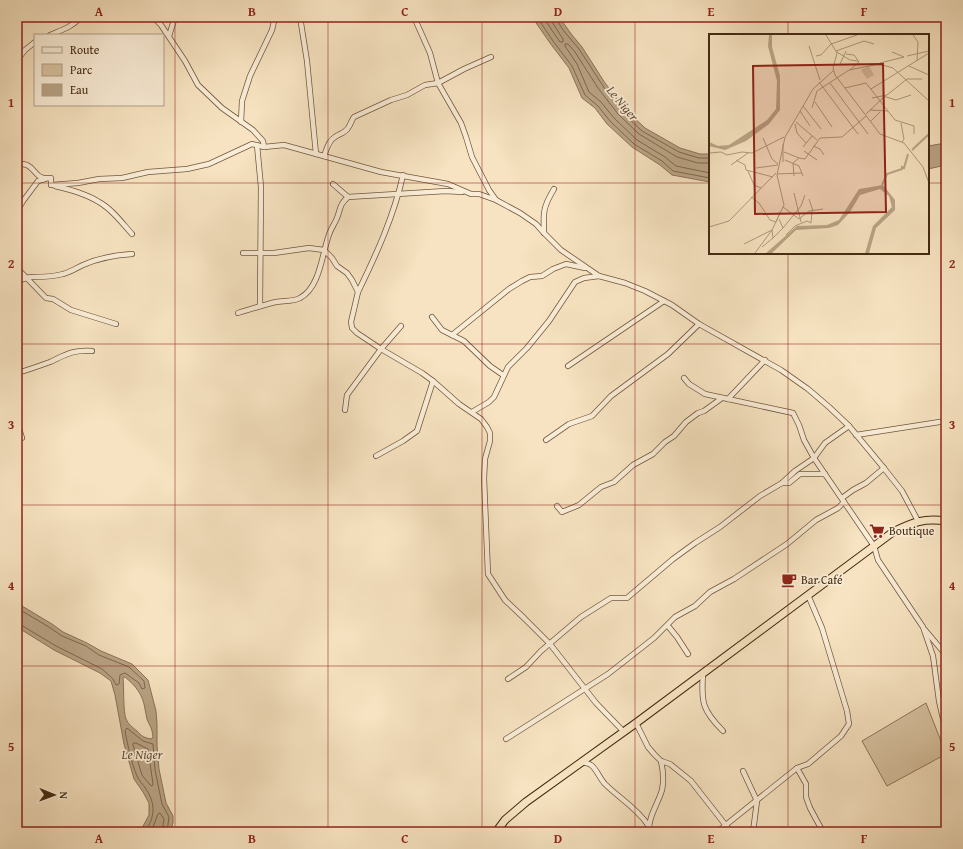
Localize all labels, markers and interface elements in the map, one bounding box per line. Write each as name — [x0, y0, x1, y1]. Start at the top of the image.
text: A — [95, 2, 104, 21]
text: B — [248, 2, 256, 21]
text: C — [401, 2, 409, 21]
text: D — [554, 2, 562, 21]
text: E — [708, 2, 715, 21]
text: F — [861, 2, 868, 21]
legend — [34, 34, 164, 106]
inset map — [709, 34, 929, 254]
text: Route — [70, 41, 100, 58]
text: Parc — [70, 61, 93, 78]
text: Eau — [70, 81, 89, 98]
water label: Le Niger — [601, 81, 644, 126]
text: 1 — [8, 93, 14, 112]
text: 1 — [949, 93, 955, 112]
text: 2 — [8, 254, 15, 273]
text: 2 — [949, 254, 956, 273]
text: 3 — [8, 415, 14, 434]
text: 3 — [949, 415, 955, 434]
supermarket icon: Boutique — [868, 522, 886, 540]
place label: Boutique — [889, 522, 935, 539]
cafe icon: Bar Café — [780, 571, 798, 589]
place label: Bar Café — [801, 571, 843, 588]
text: 4 — [8, 576, 15, 595]
text: 4 — [949, 576, 956, 595]
text: 5 — [8, 737, 15, 756]
text: 5 — [949, 737, 956, 756]
water label: Le Niger — [120, 745, 164, 764]
north arrow — [34, 775, 74, 815]
text: N — [56, 791, 72, 800]
text: A — [95, 829, 104, 848]
text: B — [248, 829, 256, 848]
text: C — [401, 829, 409, 848]
text: D — [554, 829, 562, 848]
text: E — [708, 829, 715, 848]
text: F — [861, 829, 868, 848]

